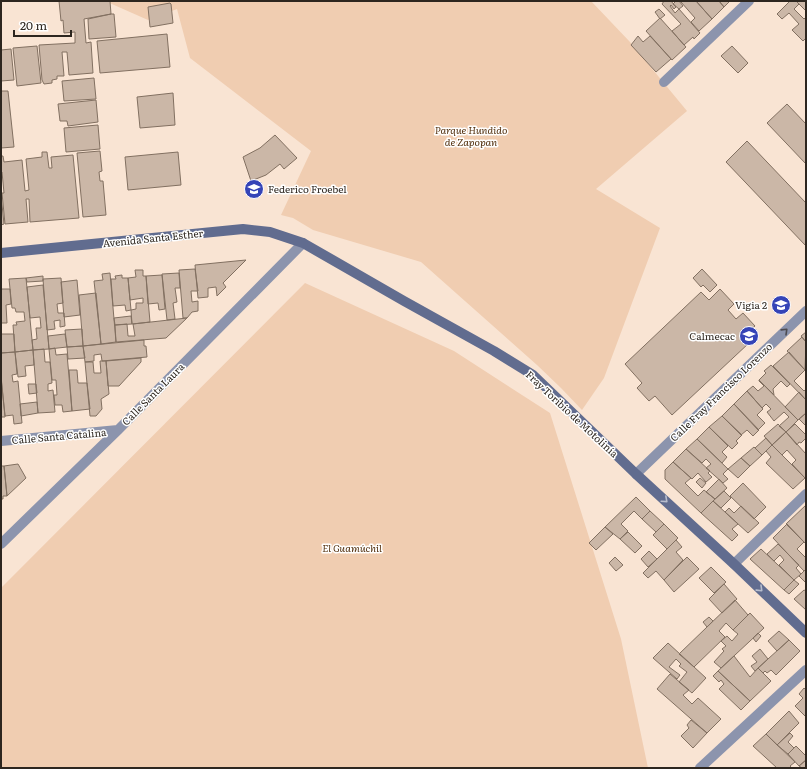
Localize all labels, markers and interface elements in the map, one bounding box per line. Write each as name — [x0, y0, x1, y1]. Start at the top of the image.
scale bar — [14, 12, 71, 38]
text: 20 m — [20, 16, 47, 34]
park label: Parque Hundido de Zapopan — [435, 122, 507, 149]
school or university icon: Federico Froebel — [243, 178, 265, 200]
place label: Federico Froebel — [268, 181, 347, 196]
street label: Avenida Santa Esther — [102, 225, 204, 250]
school or university icon: Vigia 2 — [770, 294, 792, 316]
place label: Vigia 2 — [735, 297, 767, 312]
school or university icon: Calmecac — [738, 325, 760, 347]
place label: Calmecac — [689, 328, 735, 343]
one-way arrow — [780, 328, 788, 335]
street label: Calle Fray Francisco Lorenzo — [666, 339, 775, 445]
street label: Calle Santa Laura — [118, 359, 188, 428]
street label: Fray Toribio de Motolinía — [523, 367, 622, 461]
street label: Calle Santa Catalina — [11, 424, 107, 447]
one-way arrow — [660, 496, 668, 503]
park label: El Guamúchil — [322, 540, 382, 555]
one-way arrow — [755, 584, 763, 592]

